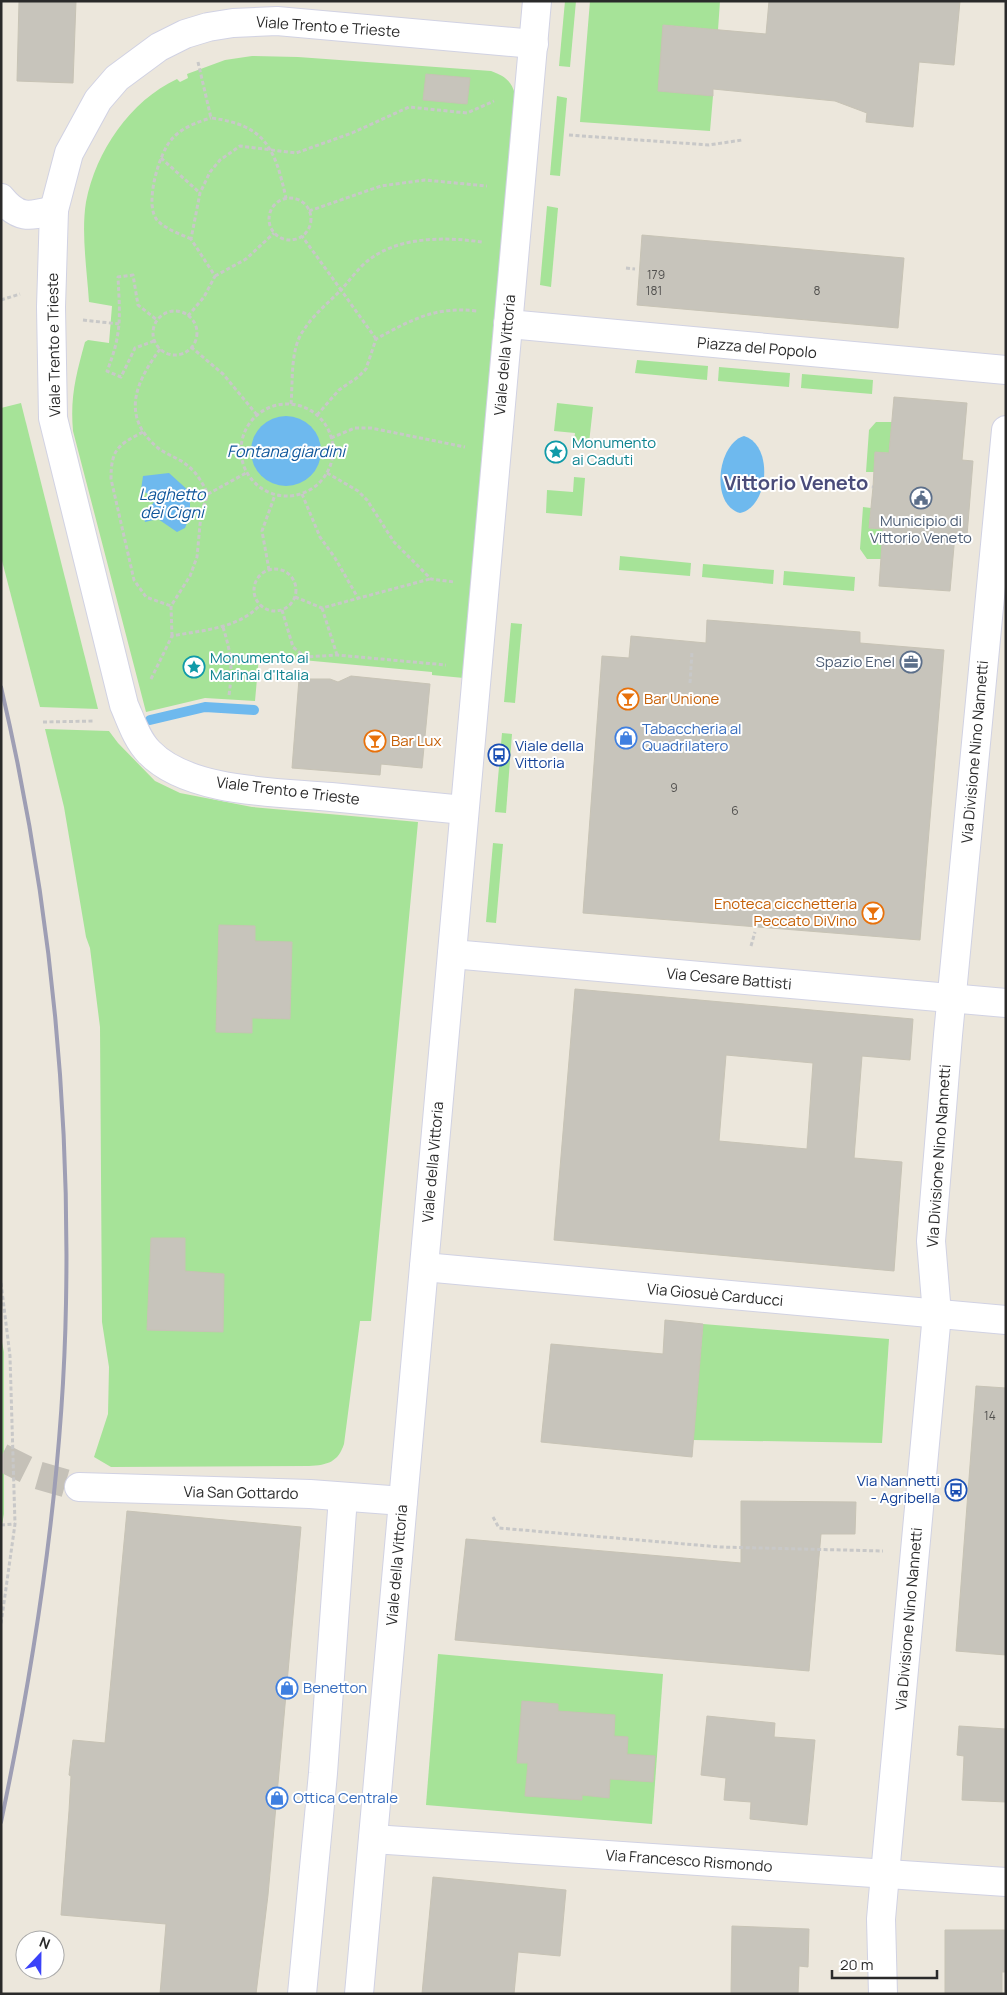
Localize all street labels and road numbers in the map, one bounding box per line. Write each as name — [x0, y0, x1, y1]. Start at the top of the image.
street label: Viale Trento e Trieste — [255, 11, 401, 42]
street label: Viale Trento e Trieste — [42, 272, 65, 417]
street label: Viale della Vittoria — [489, 294, 520, 416]
street label: Piazza del Popolo — [696, 332, 818, 363]
street label: Via Divisione Nino Nannetti — [956, 660, 993, 844]
street label: Viale Trento e Trieste — [215, 771, 361, 810]
street label: Via Cesare Battisti — [665, 963, 793, 994]
street label: Via Divisione Nino Nannetti — [922, 1064, 955, 1248]
street label: Viale della Vittoria — [417, 1101, 448, 1223]
street label: Via Giosuè Carducci — [646, 1278, 784, 1311]
street label: Via San Gottardo — [183, 1481, 299, 1504]
street label: Viale della Vittoria — [381, 1504, 412, 1626]
street label: Via Divisione Nino Nannetti — [890, 1527, 927, 1711]
street label: Via Francesco Rismondo — [605, 1844, 773, 1877]

